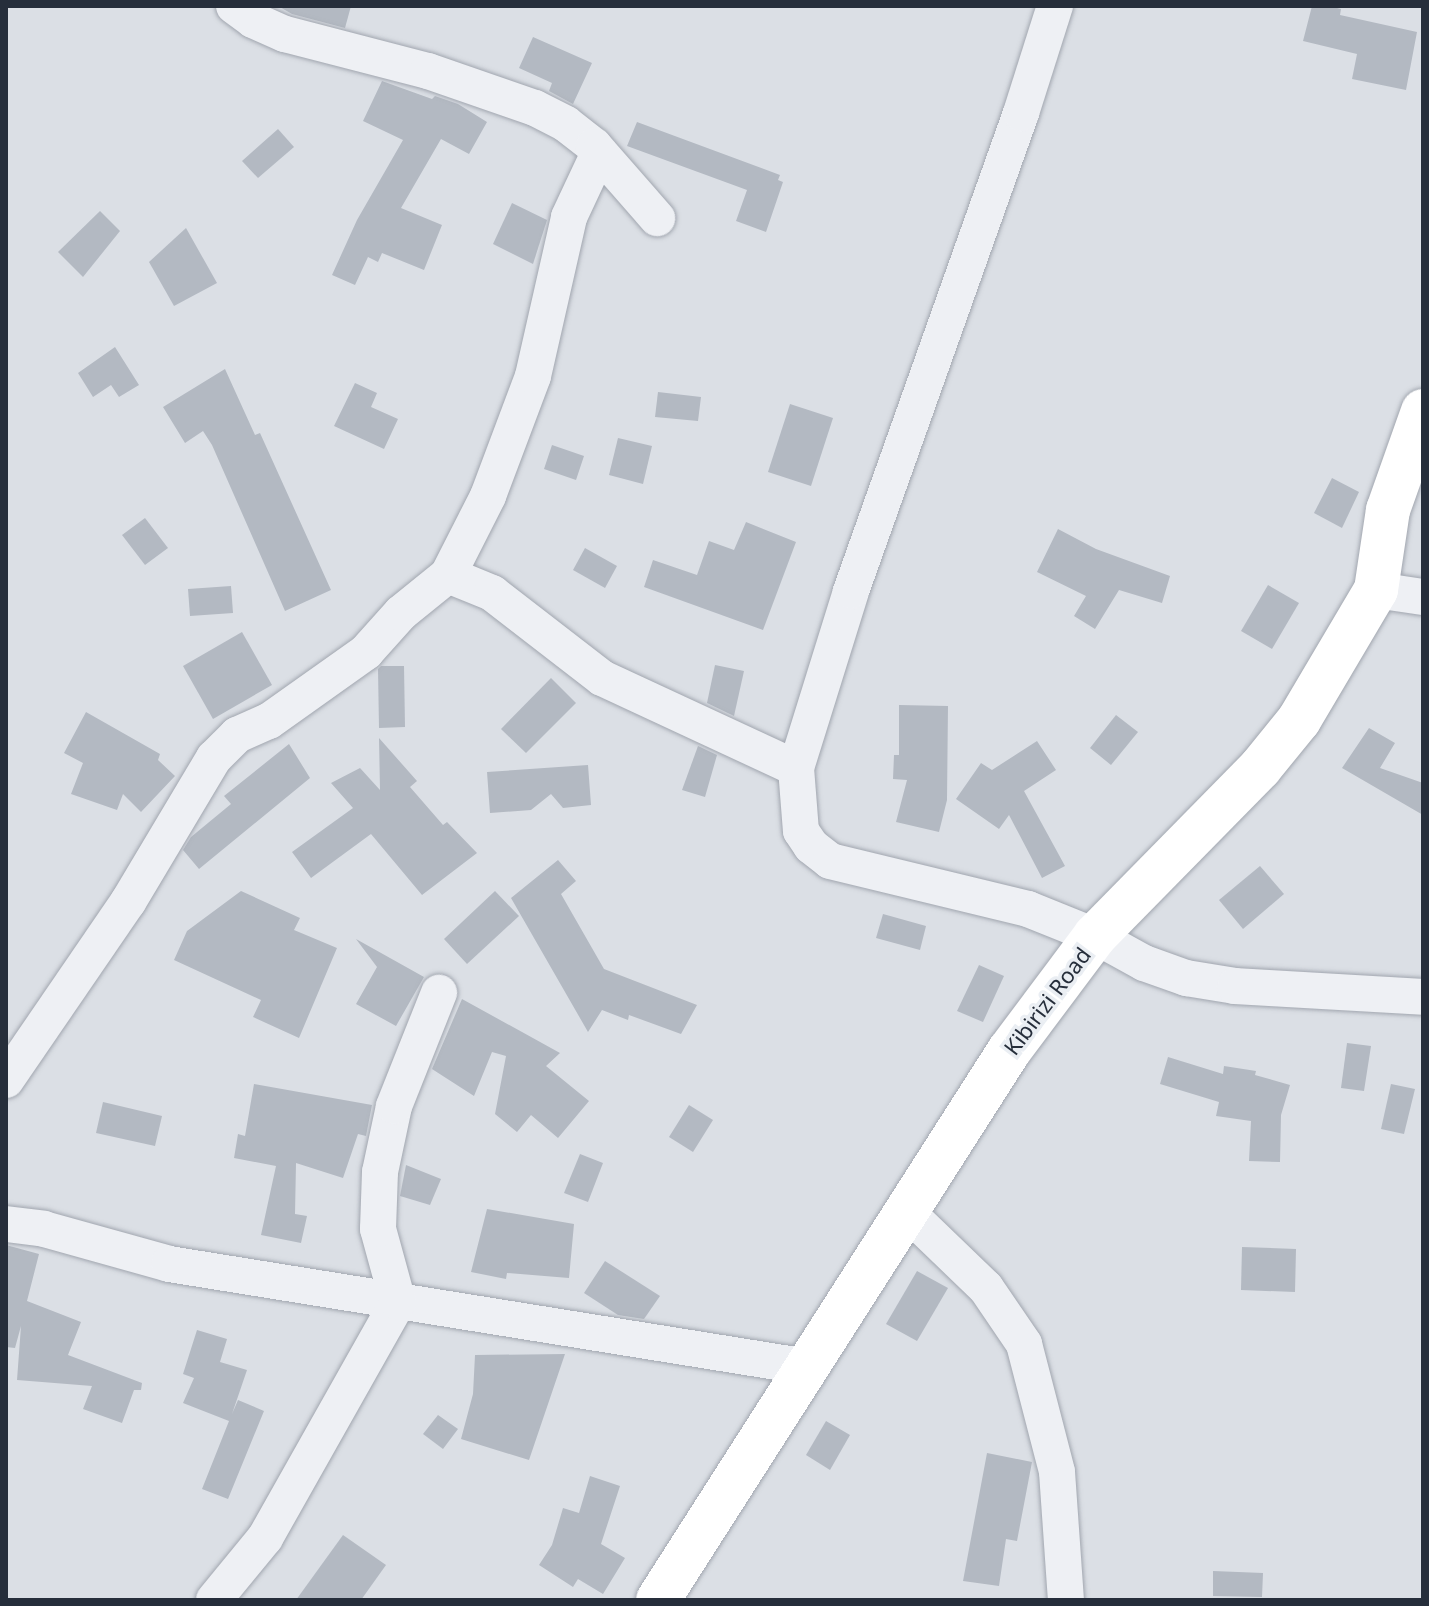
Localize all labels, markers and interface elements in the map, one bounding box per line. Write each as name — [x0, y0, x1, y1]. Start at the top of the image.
street label: Kibirizi Road — [998, 942, 1096, 1060]

